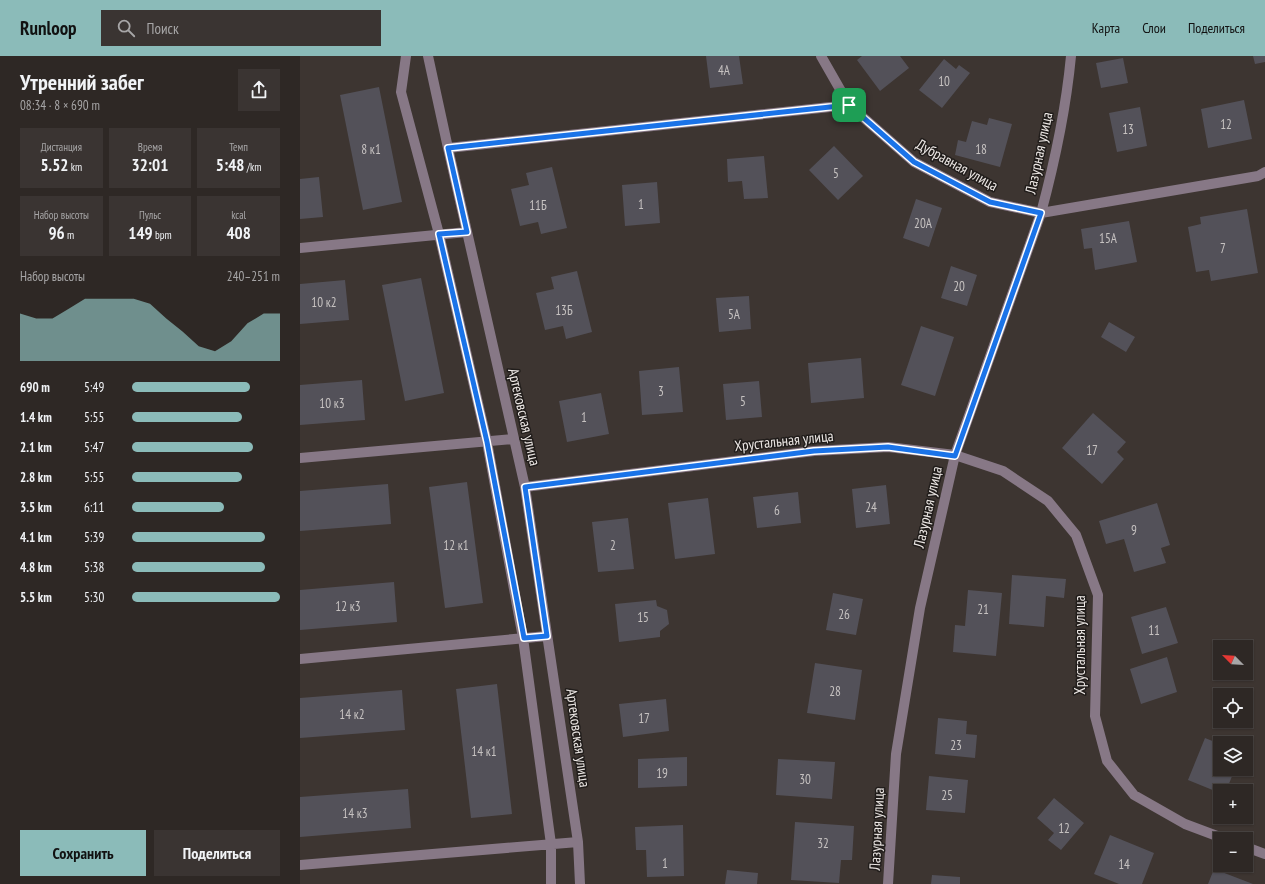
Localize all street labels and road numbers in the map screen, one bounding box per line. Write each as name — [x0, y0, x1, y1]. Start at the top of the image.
street label: Лазурная улица — [1020, 110, 1056, 197]
street label: Дубравная улица — [913, 134, 1002, 195]
street label: Артековская улица — [504, 366, 545, 467]
street label: Хрустальная улица — [734, 426, 834, 455]
street label: Лазурная улица — [909, 464, 946, 551]
street label: Хрустальная улица — [1070, 595, 1089, 695]
street label: Артековская улица — [562, 687, 595, 788]
street label: Лазурная улица — [865, 787, 888, 872]

